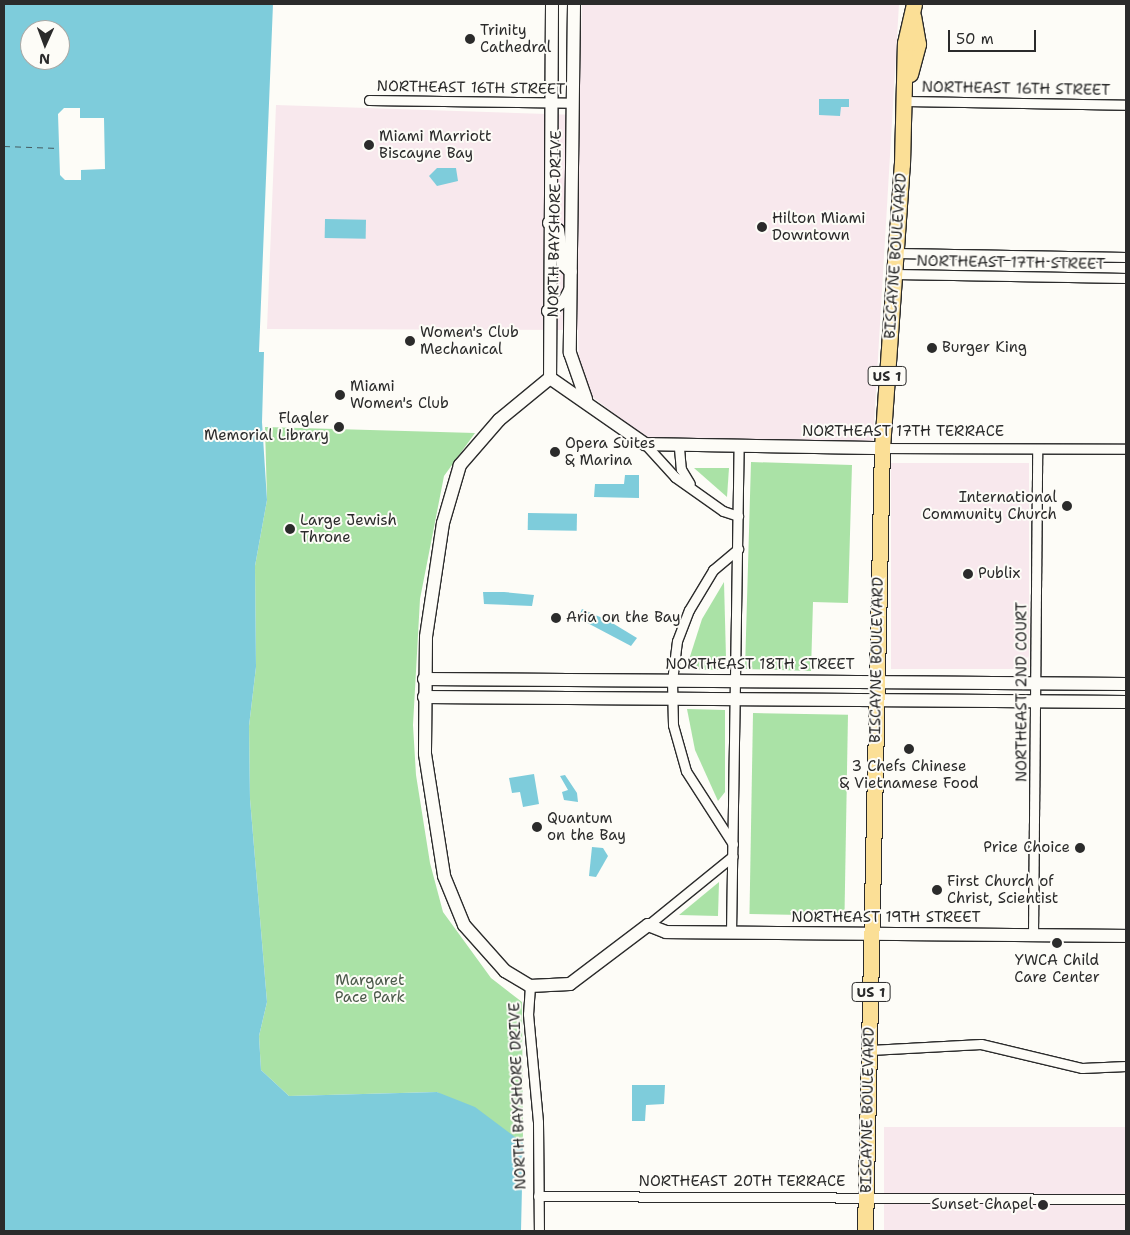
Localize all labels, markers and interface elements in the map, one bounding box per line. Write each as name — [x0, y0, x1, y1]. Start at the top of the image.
north arrow — [20, 20, 70, 70]
scale bar — [950, 20, 1038, 52]
place label: Trinity Cathedral — [480, 21, 551, 56]
text: 50 m — [956, 29, 994, 49]
marker: Trinity Cathedral — [464, 33, 476, 45]
text: N — [39, 50, 50, 68]
street label: NORTHEAST 16TH STREET — [376, 77, 566, 99]
street label: NORTHEAST 16TH STREET — [921, 78, 1111, 100]
place label: Miami Marriott Biscayne Bay — [379, 127, 491, 162]
street label: NORTH BAYSHORE DRIVE — [544, 130, 566, 318]
marker: Miami Marriott Biscayne Bay — [363, 139, 375, 151]
street label: BISCAYNE BOULEVARD — [881, 173, 911, 339]
place label: Hilton Miami Downtown — [772, 209, 866, 244]
marker: Hilton Miami Downtown — [756, 221, 768, 233]
street label: NORTHEAST 17TH STREET — [916, 252, 1106, 274]
place label: Women's Club Mechanical — [420, 323, 519, 358]
marker: Women's Club Mechanical — [404, 335, 416, 347]
place label: Burger King — [942, 339, 1027, 357]
marker: Burger King — [926, 342, 938, 354]
road number: US 1 — [867, 364, 907, 388]
place label: Miami Women's Club — [350, 377, 449, 412]
marker: Miami Women's Club — [334, 389, 346, 401]
place label: Flagler Memorial Library — [204, 409, 329, 444]
marker: Flagler Memorial Library — [333, 421, 345, 433]
street label: NORTHEAST 17TH TERRACE — [802, 423, 1004, 441]
place label: Opera Suites & Marina — [565, 434, 655, 469]
marker: Opera Suites & Marina — [549, 446, 561, 458]
place label: International Community Church — [922, 488, 1057, 523]
marker: International Community Church — [1061, 500, 1073, 512]
place label: Large Jewish Throne — [300, 511, 397, 546]
marker: Large Jewish Throne — [284, 523, 296, 535]
place label: Publix — [978, 565, 1020, 583]
marker: Publix — [962, 568, 974, 580]
street label: BISCAYNE BOULEVARD — [867, 577, 887, 743]
street label: NORTHEAST 2ND COURT — [1013, 602, 1031, 782]
place label: Aria on the Bay — [566, 609, 681, 627]
marker: Aria on the Bay — [550, 612, 562, 624]
street label: NORTHEAST 18TH STREET — [665, 656, 855, 674]
marker: 3 Chefs Chinese & Vietnamese Food — [903, 743, 915, 755]
place label: 3 Chefs Chinese & Vietnamese Food — [839, 757, 979, 792]
place label: Quantum on the Bay — [547, 809, 626, 844]
marker: Quantum on the Bay — [531, 821, 543, 833]
place label: Price Choice — [983, 839, 1070, 857]
marker: Price Choice — [1074, 842, 1086, 854]
place label: First Church of Christ, Scientist — [947, 872, 1058, 907]
marker: First Church of Christ, Scientist — [931, 884, 943, 896]
street label: NORTHEAST 19TH STREET — [791, 909, 981, 927]
marker: YWCA Child Care Center — [1051, 937, 1063, 949]
place label: YWCA Child Care Center — [1014, 951, 1100, 986]
park label: Margaret Pace Park — [335, 971, 405, 1006]
road number: US 1 — [851, 980, 891, 1004]
street label: NORTH BAYSHORE DRIVE — [506, 1002, 530, 1190]
street label: BISCAYNE BOULEVARD — [858, 1027, 878, 1193]
street label: NORTHEAST 20TH TERRACE — [639, 1173, 845, 1191]
place label: Sunset Chapel — [931, 1196, 1033, 1214]
marker: Sunset Chapel — [1037, 1199, 1049, 1211]

